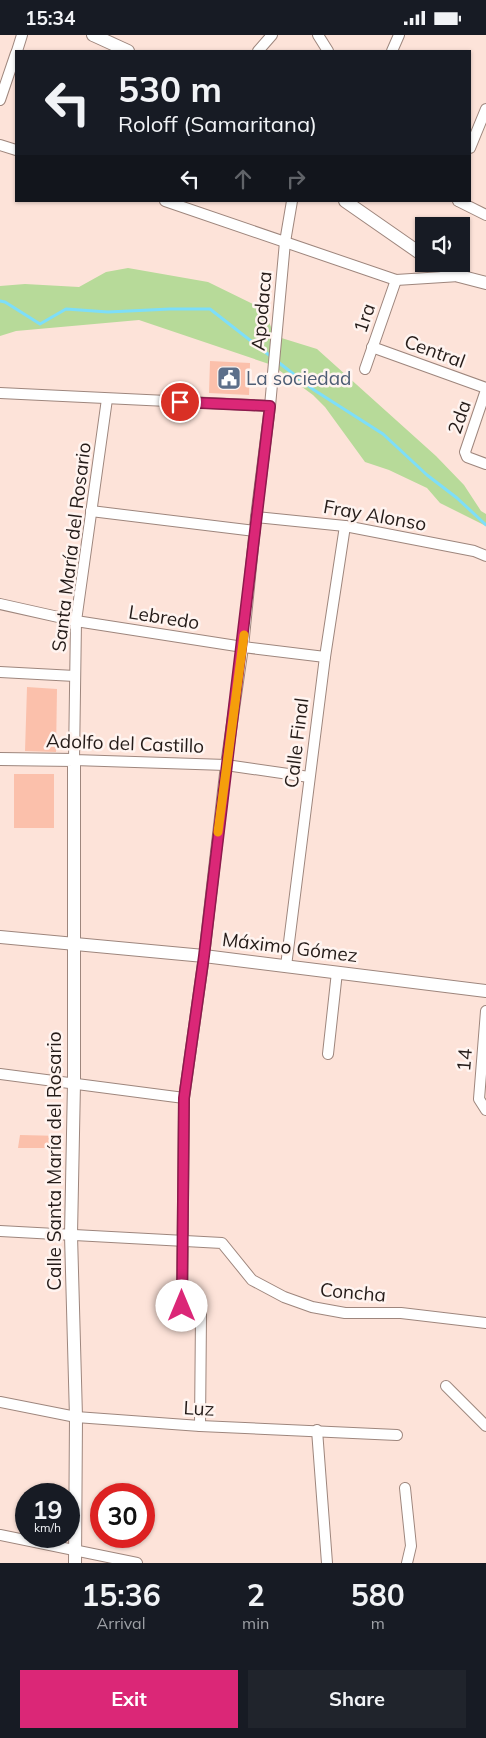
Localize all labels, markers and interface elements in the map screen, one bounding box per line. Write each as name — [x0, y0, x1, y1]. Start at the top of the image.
text: 15:34 — [25, 6, 75, 30]
text: 530 m — [118, 67, 222, 111]
icon: left — [35, 70, 100, 135]
text: Roloff (Samaritana) — [118, 110, 317, 138]
icon: left — [176, 165, 204, 193]
icon: ahead — [229, 165, 257, 193]
icon: right — [282, 165, 310, 193]
map controls — [415, 217, 470, 272]
button: sound — [415, 217, 470, 272]
street label: Apodaca — [246, 270, 276, 352]
street label: 1ra — [348, 300, 380, 336]
street label: Central — [401, 329, 469, 373]
public building icon: La sociedad — [216, 365, 242, 391]
place label: La sociedad — [246, 366, 351, 390]
pin — [159, 381, 201, 423]
icon: arrive — [166, 388, 194, 416]
street label: 2da — [442, 397, 476, 437]
street label: Santa María del Rosario — [46, 441, 96, 653]
street label: Fray Alonso — [322, 494, 428, 536]
street label: Lebredo — [127, 600, 201, 634]
street label: Calle Final — [279, 697, 313, 789]
street label: Adolfo del Castillo — [45, 728, 205, 758]
street label: Máximo Gómez — [221, 927, 359, 967]
street label: Calle Santa María del Rosario — [42, 1031, 66, 1291]
street label: 14 — [451, 1048, 477, 1072]
street label: Concha — [319, 1277, 387, 1307]
position arrow — [155, 1279, 207, 1331]
street label: Luz — [183, 1395, 215, 1421]
speed limit sign: 30 — [90, 1483, 155, 1548]
text: 19 — [32, 1494, 63, 1525]
text: km/h — [34, 1520, 61, 1535]
text: 15:36 — [81, 1576, 161, 1614]
text: 2 — [247, 1576, 265, 1614]
text: 580 — [351, 1576, 405, 1614]
text: Arrival — [97, 1613, 146, 1633]
text: min — [242, 1613, 269, 1633]
text: m — [371, 1613, 385, 1633]
button: Exit — [20, 1670, 238, 1728]
button: Share — [248, 1670, 466, 1728]

